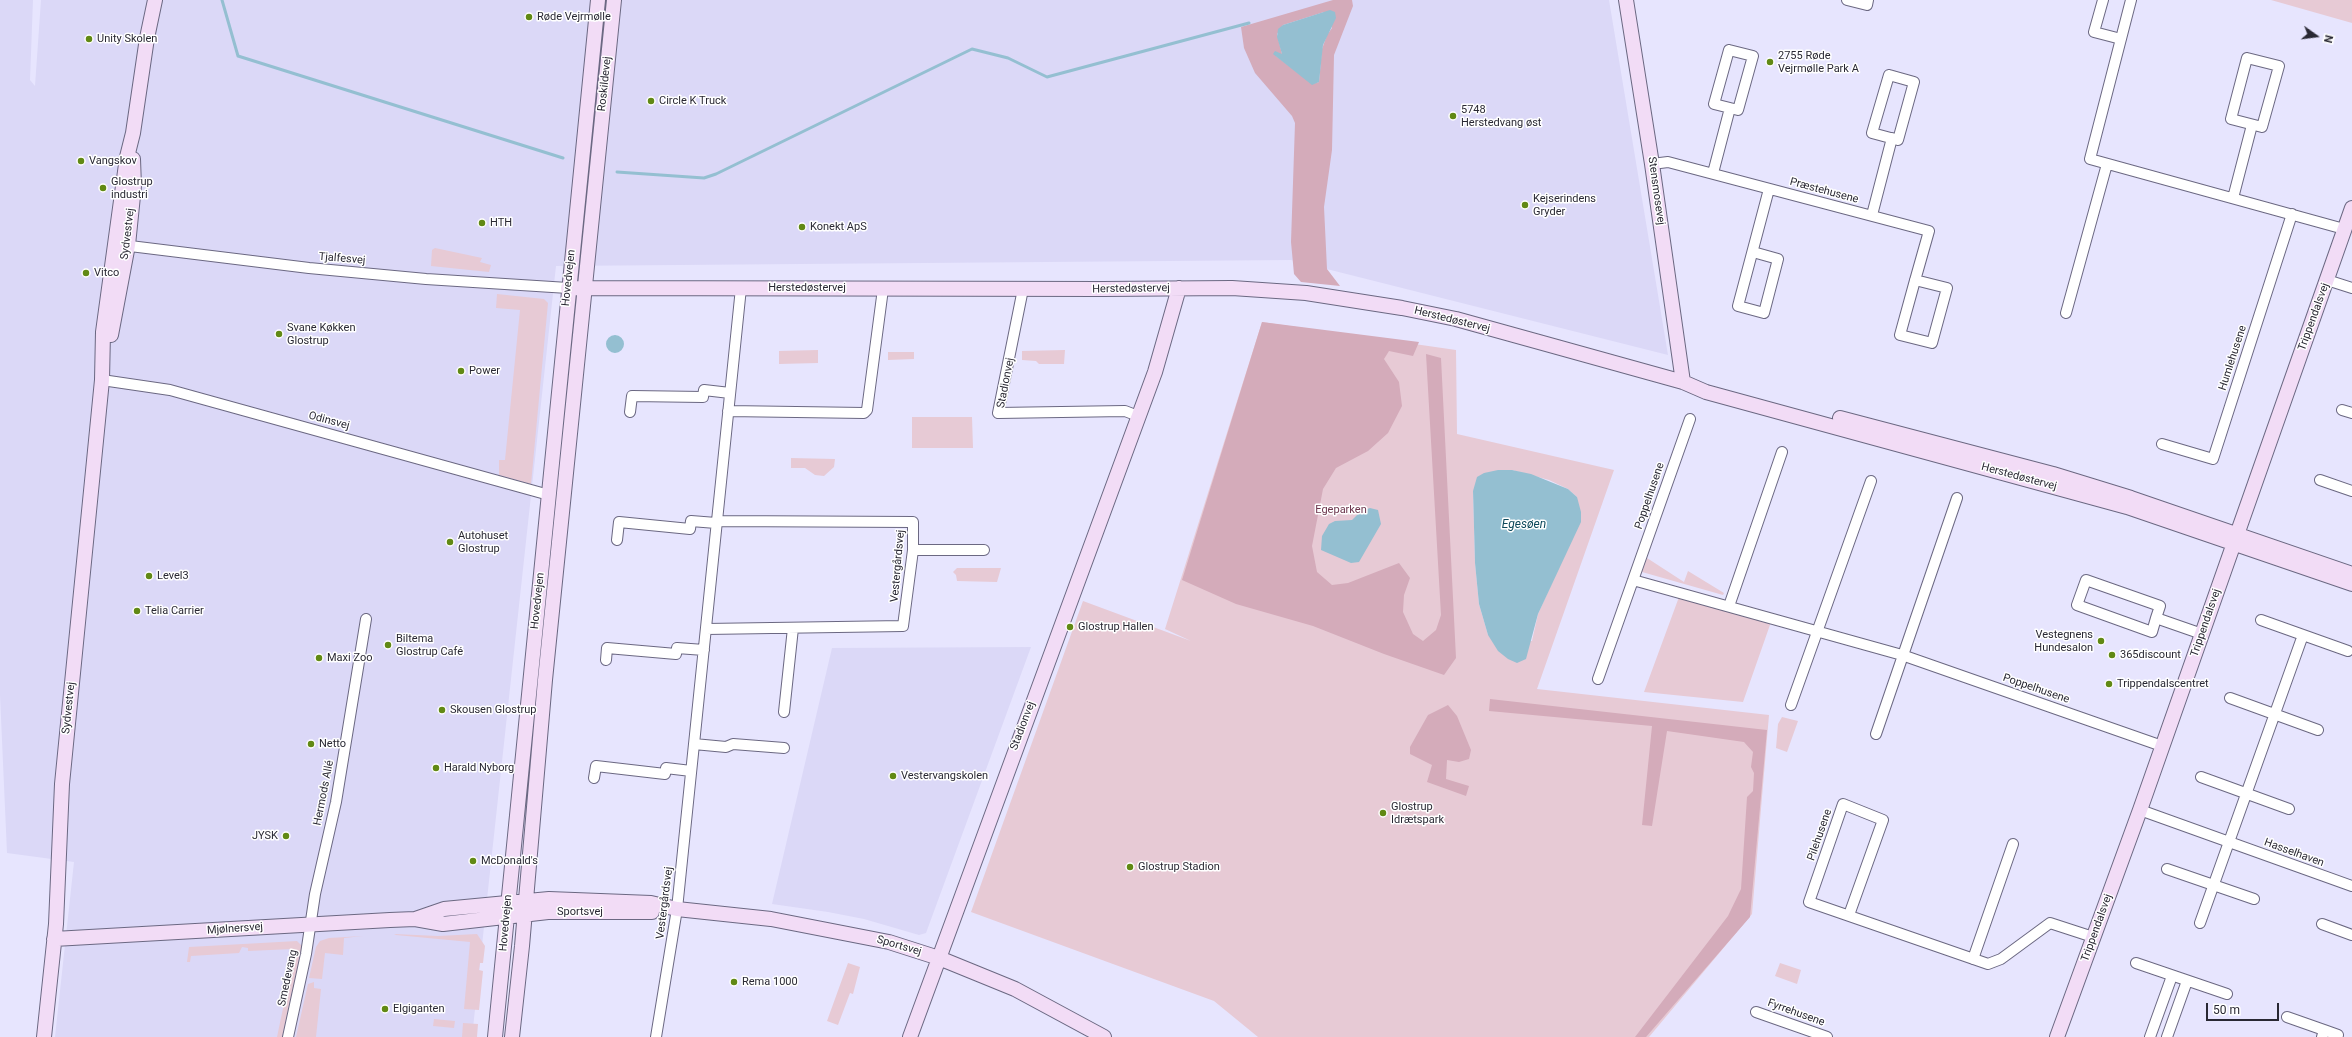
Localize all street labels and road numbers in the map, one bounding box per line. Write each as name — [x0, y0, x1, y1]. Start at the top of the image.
street label: Roskildevej — [596, 56, 614, 112]
street label: Stensmosevej — [1645, 156, 1667, 226]
street label: Præstehusene — [1788, 175, 1860, 207]
street label: Sydvestvej — [118, 207, 138, 261]
street label: Hovedvejen — [559, 249, 579, 307]
street label: Tjalfesvej — [318, 250, 366, 268]
street label: Herstedøstervej — [768, 281, 846, 295]
street label: Trippendalsvej — [2296, 281, 2332, 353]
street label: Herstedøstervej — [1092, 282, 1170, 296]
street label: Herstedøstervej — [1413, 304, 1491, 336]
street label: Humlehusene — [2216, 324, 2250, 392]
street label: Stadionvej — [995, 357, 1017, 409]
street label: Odinsvej — [307, 409, 351, 433]
street label: Poppelhusene — [1632, 461, 1668, 531]
street label: Herstedøstervej — [1980, 461, 2058, 493]
street label: Vestergårdsvej — [888, 529, 908, 603]
street label: Hovedvejen — [528, 572, 548, 630]
street label: Trippendalsvej — [2188, 587, 2224, 659]
street label: Poppelhusene — [2001, 671, 2071, 707]
street label: Sydvestvej — [60, 681, 78, 735]
street label: Stadionvej — [1008, 700, 1038, 752]
street label: Hermods Allé — [311, 759, 337, 827]
street label: Pilehusene — [1805, 807, 1835, 863]
street label: Hasselhaven — [2262, 836, 2326, 870]
street label: Vestergårdsvej — [654, 866, 676, 940]
street label: Trippendalsvej — [2079, 892, 2115, 964]
street label: Hovedvejen — [497, 894, 515, 952]
street label: Sportsvej — [557, 905, 603, 919]
street label: Mjølnersvej — [207, 920, 263, 938]
street label: Sportsvej — [875, 933, 923, 959]
street label: Smedevang — [276, 949, 300, 1007]
street label: Fyrrehusene — [1766, 997, 1826, 1029]

